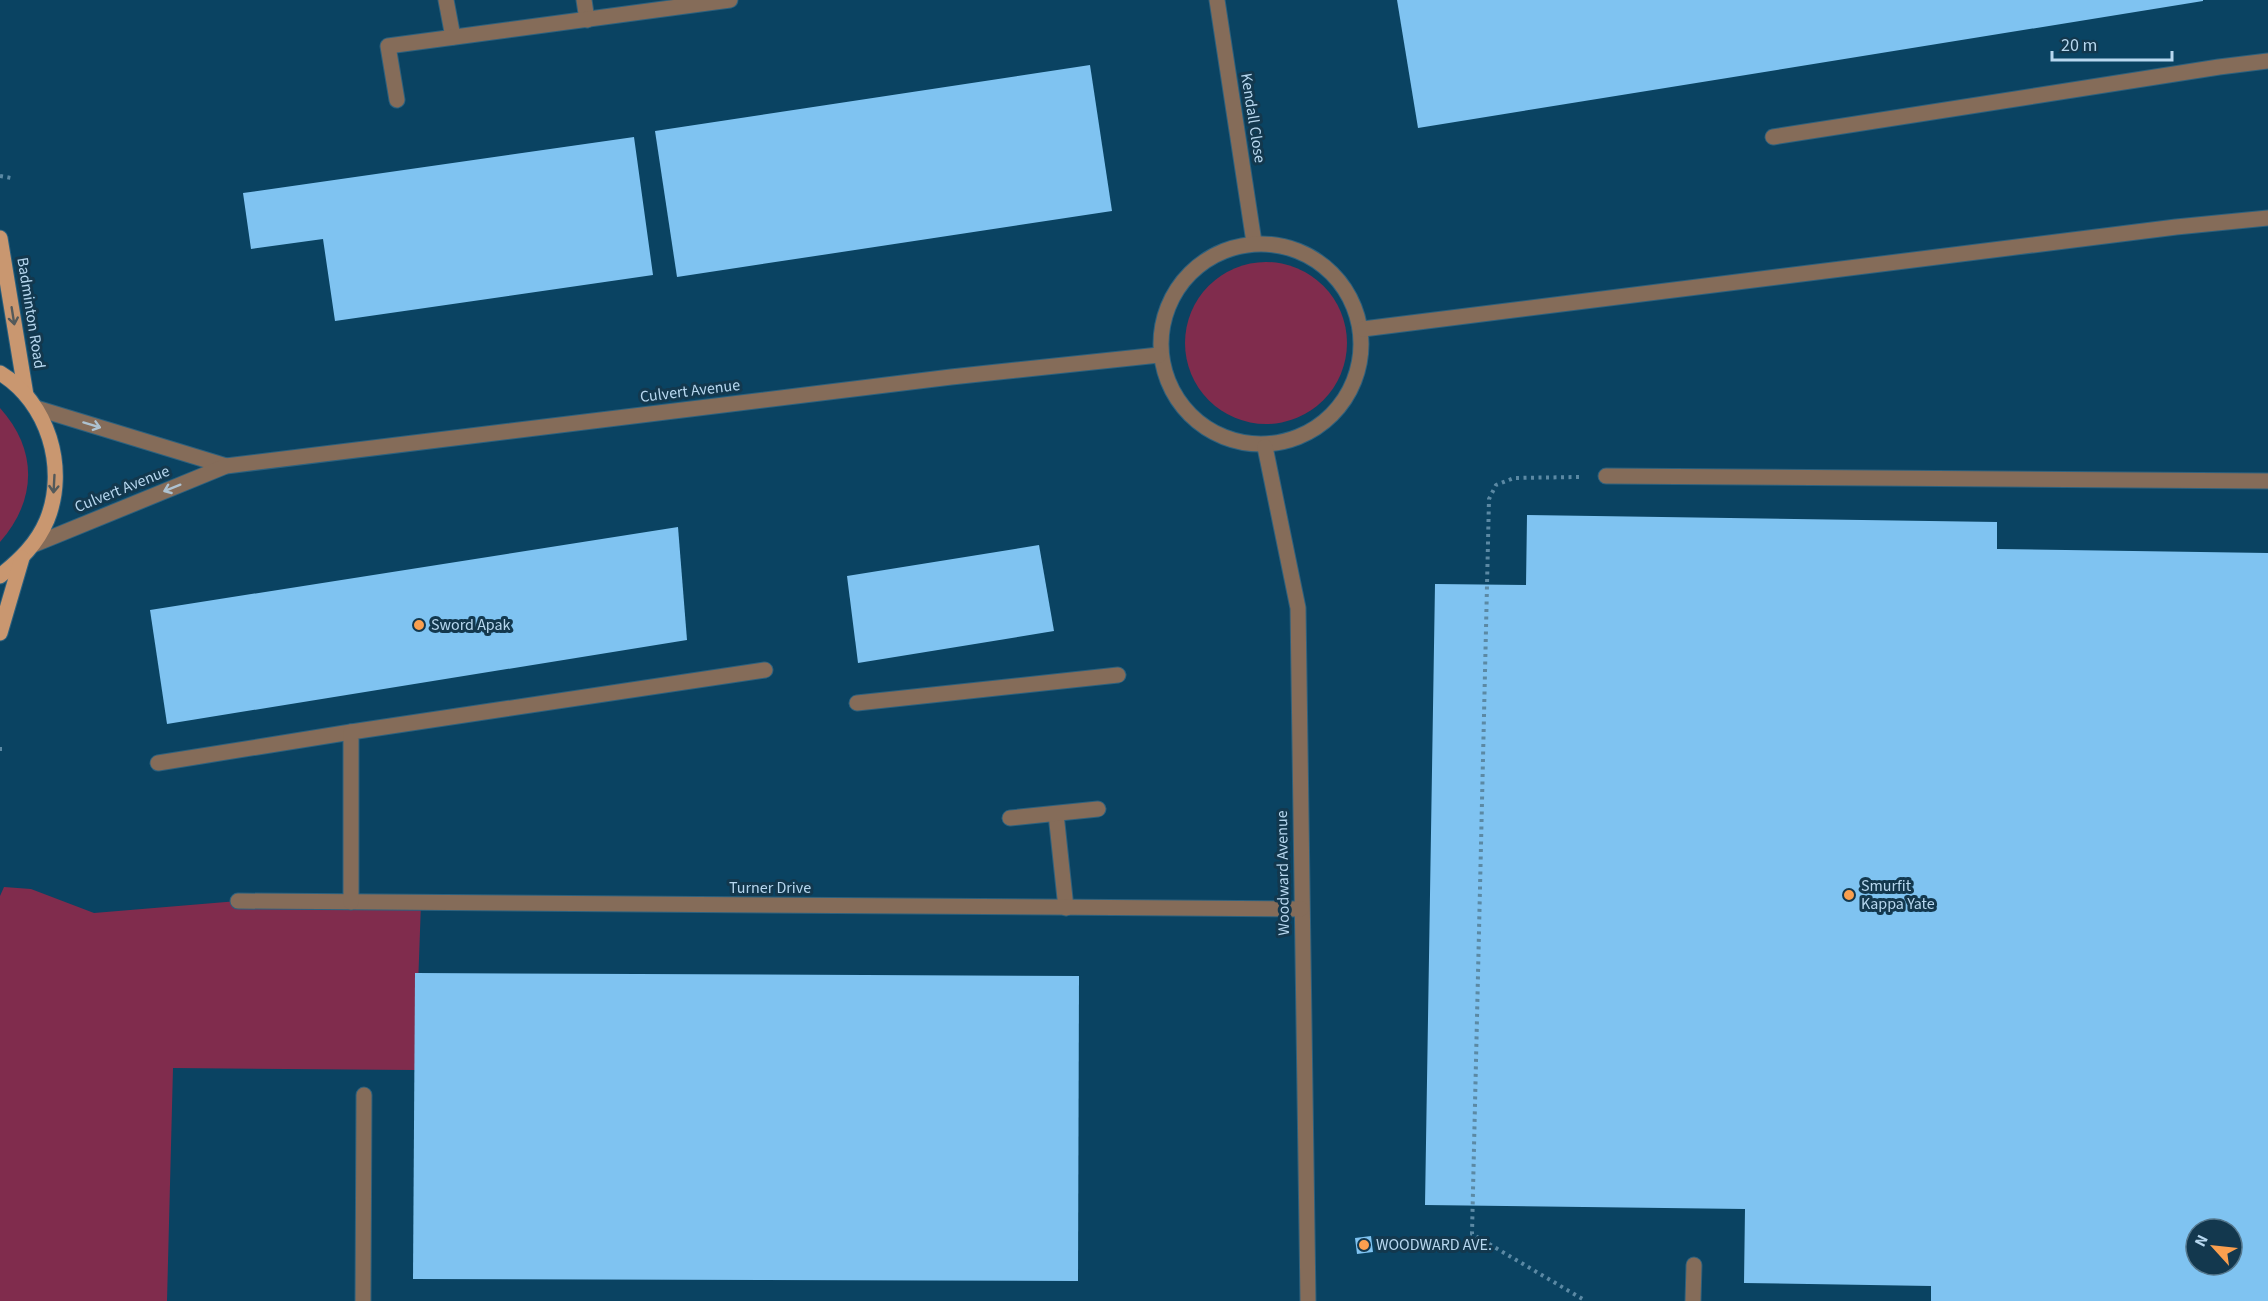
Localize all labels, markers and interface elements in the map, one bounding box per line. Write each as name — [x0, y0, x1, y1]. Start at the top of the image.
scale bar — [2052, 24, 2172, 62]
text: 20 m — [2061, 33, 2097, 58]
street label: Kendall Close — [1235, 72, 1271, 165]
street label: Badminton Road — [11, 256, 51, 370]
one-way arrow — [8, 306, 19, 325]
street label: Culvert Avenue — [639, 374, 741, 408]
one-way arrow — [82, 420, 101, 431]
street label: Culvert Avenue — [71, 460, 173, 518]
one-way arrow — [49, 473, 60, 493]
one-way arrow — [163, 483, 182, 494]
place label: Sword Apak — [431, 614, 511, 636]
marker: Sword Apak — [412, 618, 426, 632]
street label: Woodward Avenue — [1271, 810, 1295, 936]
place label: Smurfit Kappa Yate — [1861, 875, 1935, 915]
street label: Turner Drive — [729, 877, 811, 899]
marker: Smurfit Kappa Yate — [1842, 888, 1856, 902]
north arrow — [2184, 1217, 2244, 1277]
text: N — [2189, 1231, 2214, 1250]
place label: WOODWARD AVE. — [1376, 1234, 1492, 1256]
marker: WOODWARD AVE. — [1357, 1238, 1371, 1252]

